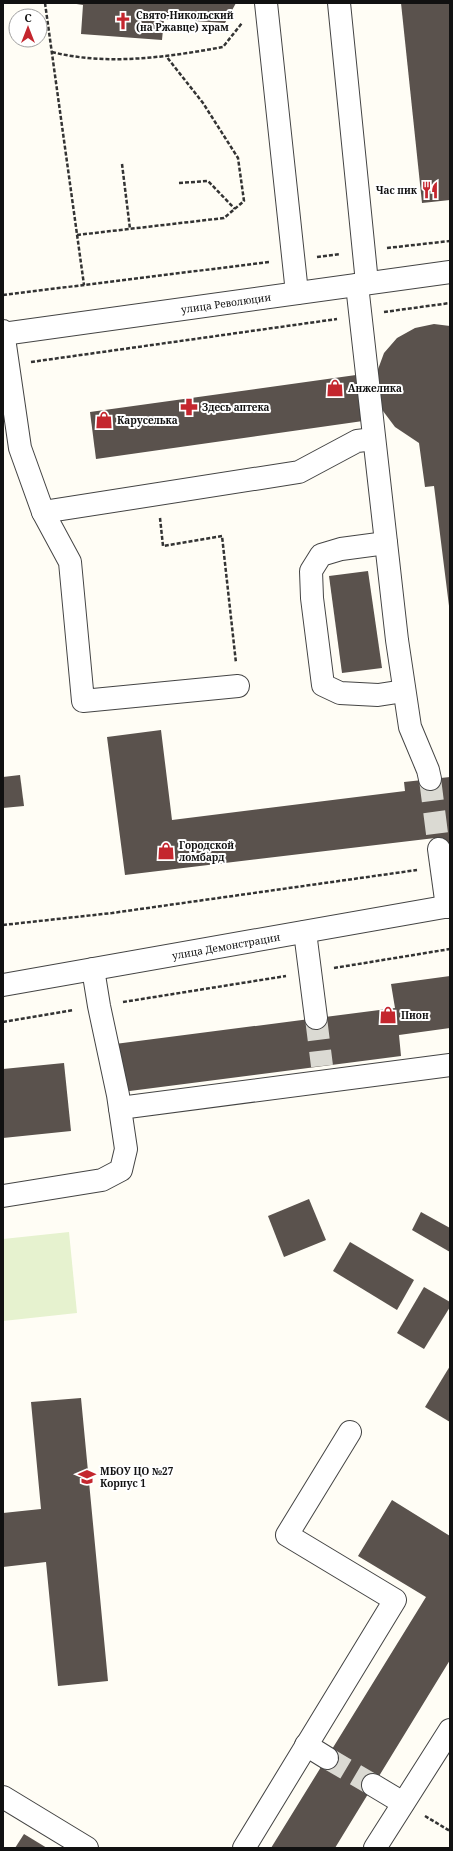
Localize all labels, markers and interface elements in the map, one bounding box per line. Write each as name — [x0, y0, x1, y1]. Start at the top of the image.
north arrow — [8, 8, 48, 48]
place label: Свято-Никольский (на Ржавце) храм — [136, 8, 234, 34]
text: С — [24, 10, 32, 25]
church icon: Свято-Никольский (на Ржавце) храм — [113, 11, 133, 31]
restaurant icon: Час пик — [420, 180, 440, 200]
place label: Час пик — [376, 183, 418, 197]
street label: улица Революции — [180, 290, 272, 316]
shop icon: Анжелика — [325, 378, 345, 398]
place label: Анжелика — [348, 381, 402, 395]
pharmacy icon: Здесь аптека — [179, 397, 199, 417]
place label: Здесь аптека — [202, 400, 270, 414]
shop icon: Каруселька — [94, 410, 114, 430]
place label: Каруселька — [117, 413, 178, 427]
place label: Городской ломбард — [179, 838, 234, 864]
shop icon: Городской ломбард — [156, 841, 176, 861]
street label: улица Демонстрации — [171, 930, 281, 962]
shop icon: Пион — [378, 1005, 398, 1025]
place label: Пион — [401, 1008, 429, 1022]
place label: МБОУ ЦО №27 Корпус 1 — [100, 1464, 174, 1490]
school or university icon: МБОУ ЦО №27 Корпус 1 — [77, 1467, 97, 1487]

